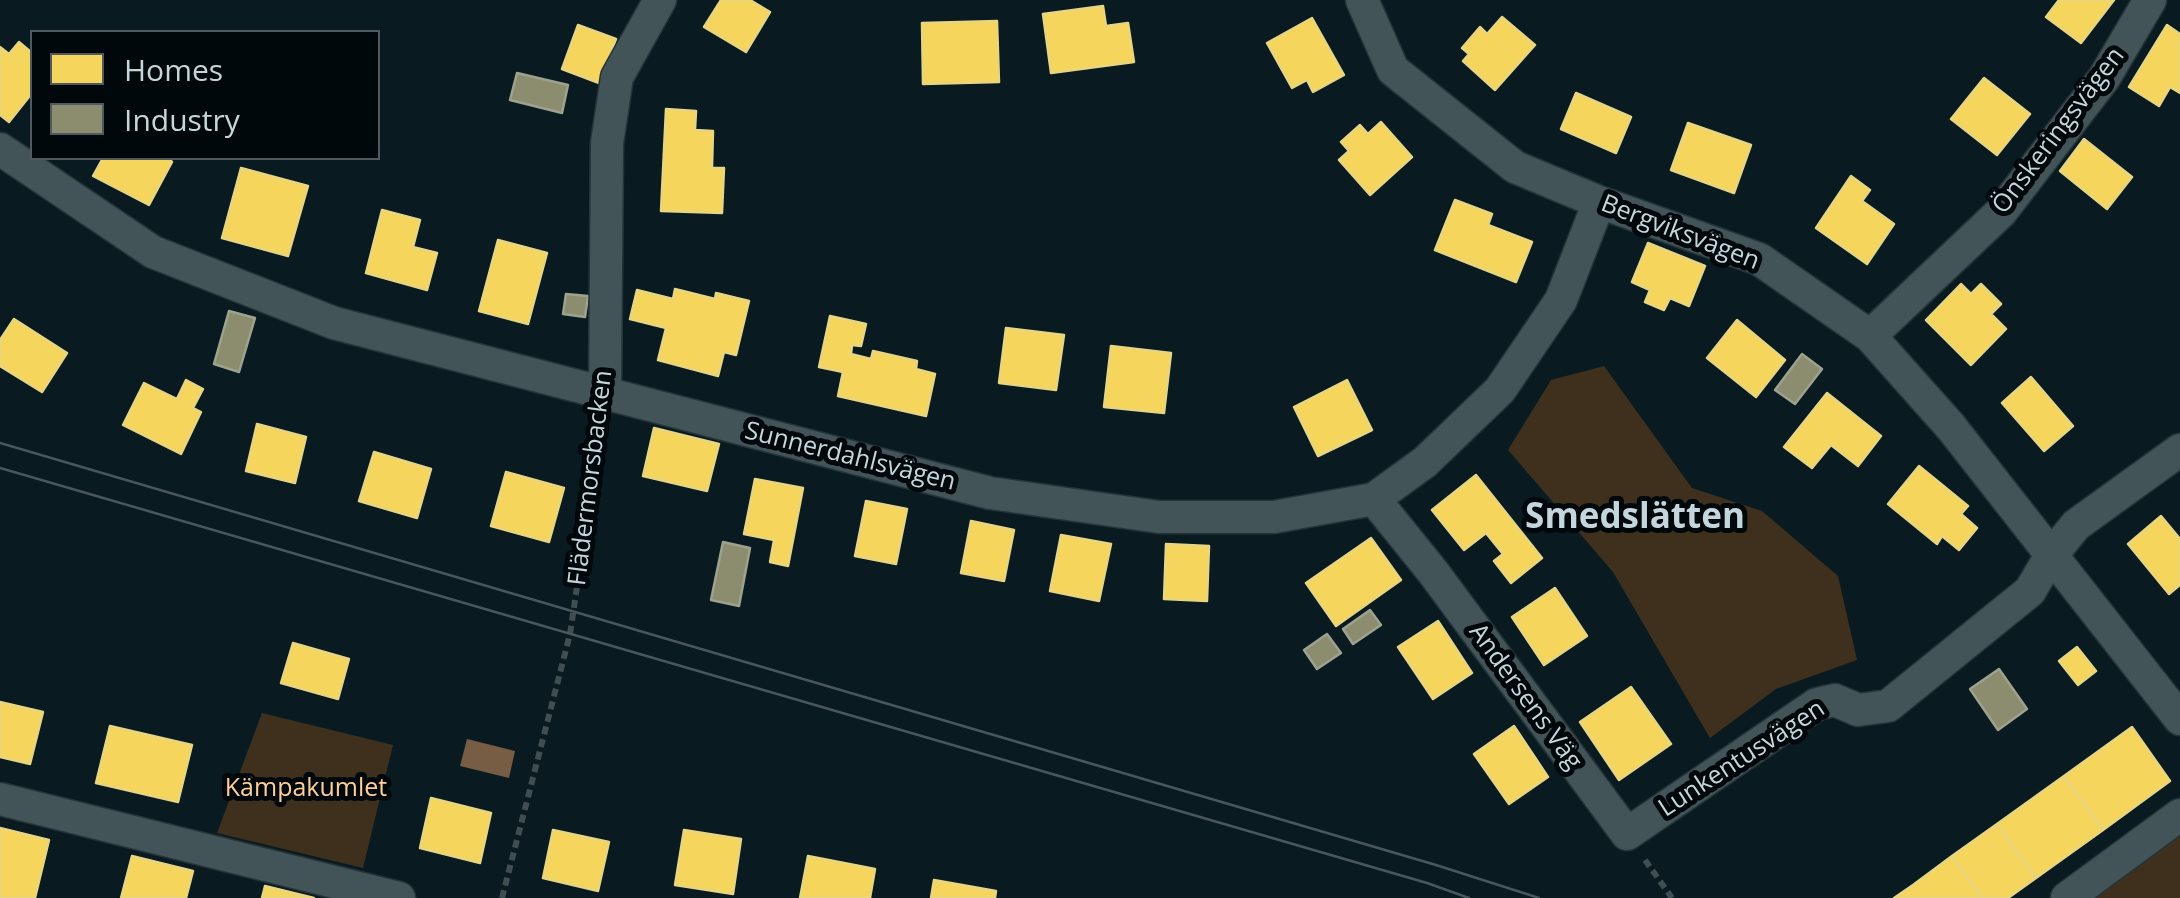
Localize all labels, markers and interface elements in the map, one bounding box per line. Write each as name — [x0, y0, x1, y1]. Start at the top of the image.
legend — [30, 30, 380, 160]
street label: Önskeringsvägen — [1987, 42, 2131, 220]
text: Homes — [124, 49, 223, 90]
text: Industry — [124, 99, 240, 140]
street label: Bergviksvägen — [1597, 189, 1763, 277]
street label: Flädermorsbacken — [563, 369, 619, 587]
street label: Sunnerdahlsvägen — [742, 416, 958, 498]
district label: Smedslätten — [1525, 497, 1745, 539]
street label: Andersens Väg — [1462, 618, 1588, 776]
street label: Lunkentusvägen — [1653, 694, 1831, 824]
park label: Kämpakumlet — [225, 774, 387, 804]

